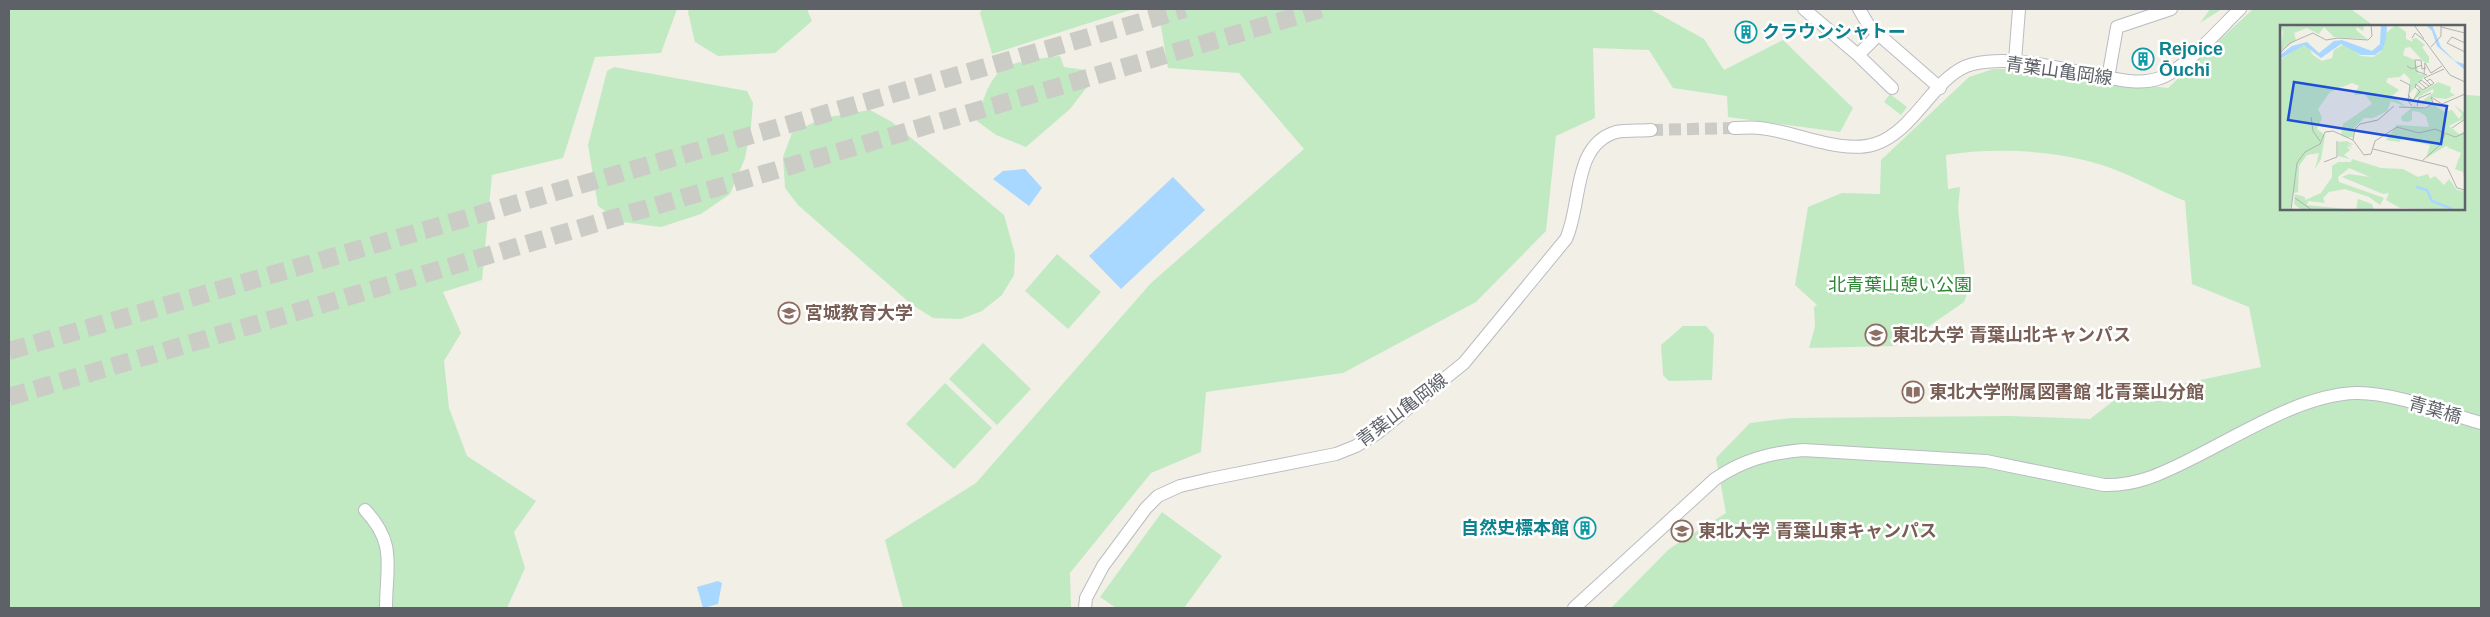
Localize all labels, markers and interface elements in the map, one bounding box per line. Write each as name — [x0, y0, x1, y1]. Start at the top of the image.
building icon: クラウンシャトー — [1734, 20, 1758, 44]
place label: クラウンシャトー — [1762, 22, 1906, 42]
inset map — [2280, 25, 2465, 210]
place label: Rejoice Ōuchi — [2159, 39, 2223, 80]
building icon: Rejoice Ōuchi — [2131, 47, 2155, 71]
street label: 青葉山亀岡線 — [2004, 54, 2114, 88]
park label: 北青葉山憩い公園 — [1828, 275, 1972, 295]
school or university icon: 宮城教育大学 — [777, 301, 801, 325]
place label: 宮城教育大学 — [805, 303, 913, 323]
school or university icon: 東北大学 青葉山北キャンパス — [1864, 323, 1888, 347]
place label: 東北大学 青葉山北キャンパス — [1892, 325, 2131, 345]
street label: 青葉山亀岡線 — [1353, 370, 1451, 450]
library icon: 東北大学附属図書館 北青葉山分館 — [1901, 380, 1925, 404]
place label: 東北大学附属図書館 北青葉山分館 — [1929, 382, 2204, 402]
street label: 青葉橋 — [2406, 393, 2464, 427]
building icon: 自然史標本館 — [1573, 516, 1597, 540]
place label: 自然史標本館 — [1461, 518, 1569, 538]
school or university icon: 東北大学 青葉山東キャンパス — [1670, 519, 1694, 543]
place label: 東北大学 青葉山東キャンパス — [1698, 521, 1937, 541]

